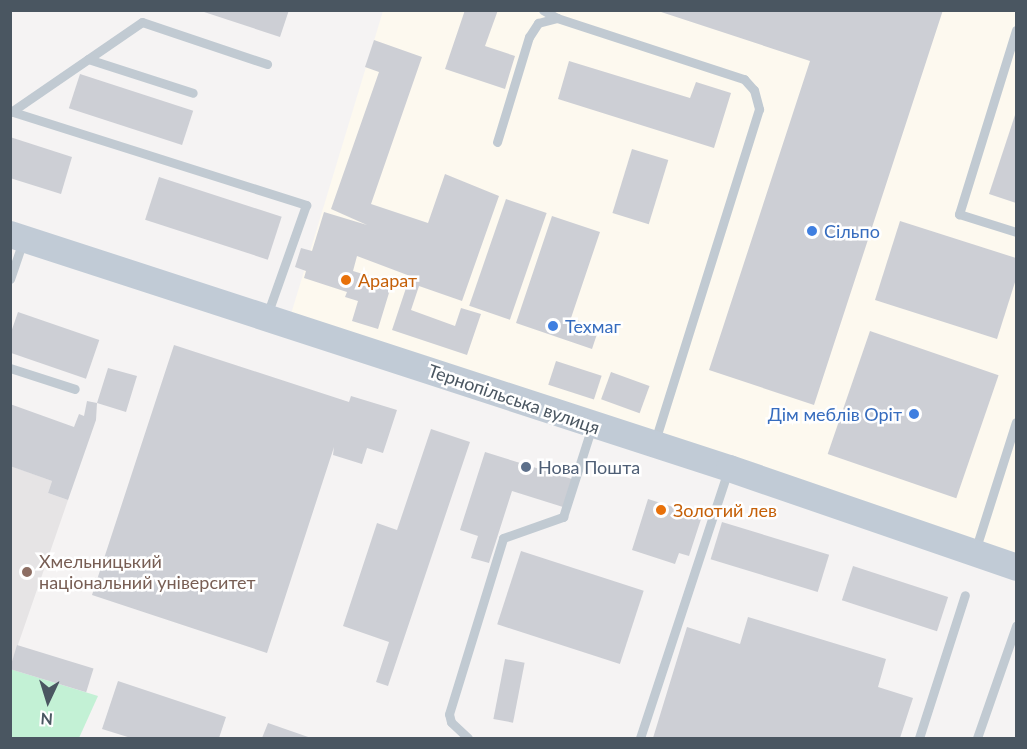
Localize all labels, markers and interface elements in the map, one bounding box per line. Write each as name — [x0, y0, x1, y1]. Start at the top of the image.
place label: Сільпо — [824, 220, 880, 242]
marker: Сільпо — [805, 224, 819, 238]
place label: Арарат — [358, 269, 417, 291]
marker: Арарат — [339, 273, 353, 287]
place label: Техмаг — [565, 315, 621, 337]
marker: Техмаг — [546, 319, 560, 333]
street label: Тернопільська вулиця — [425, 360, 603, 438]
place label: Дім меблів Оріт — [768, 403, 902, 425]
marker: Дім меблів Оріт — [907, 407, 921, 421]
place label: Нова Пошта — [538, 456, 640, 478]
marker: Нова Пошта — [519, 460, 533, 474]
place label: Золотий лев — [673, 499, 777, 521]
marker: Золотий лев — [654, 503, 668, 517]
place label: Хмельницький національний університет — [39, 551, 256, 594]
marker: Хмельницький національний університет — [20, 565, 34, 579]
north arrow — [18, 671, 78, 731]
text: N — [40, 710, 54, 729]

